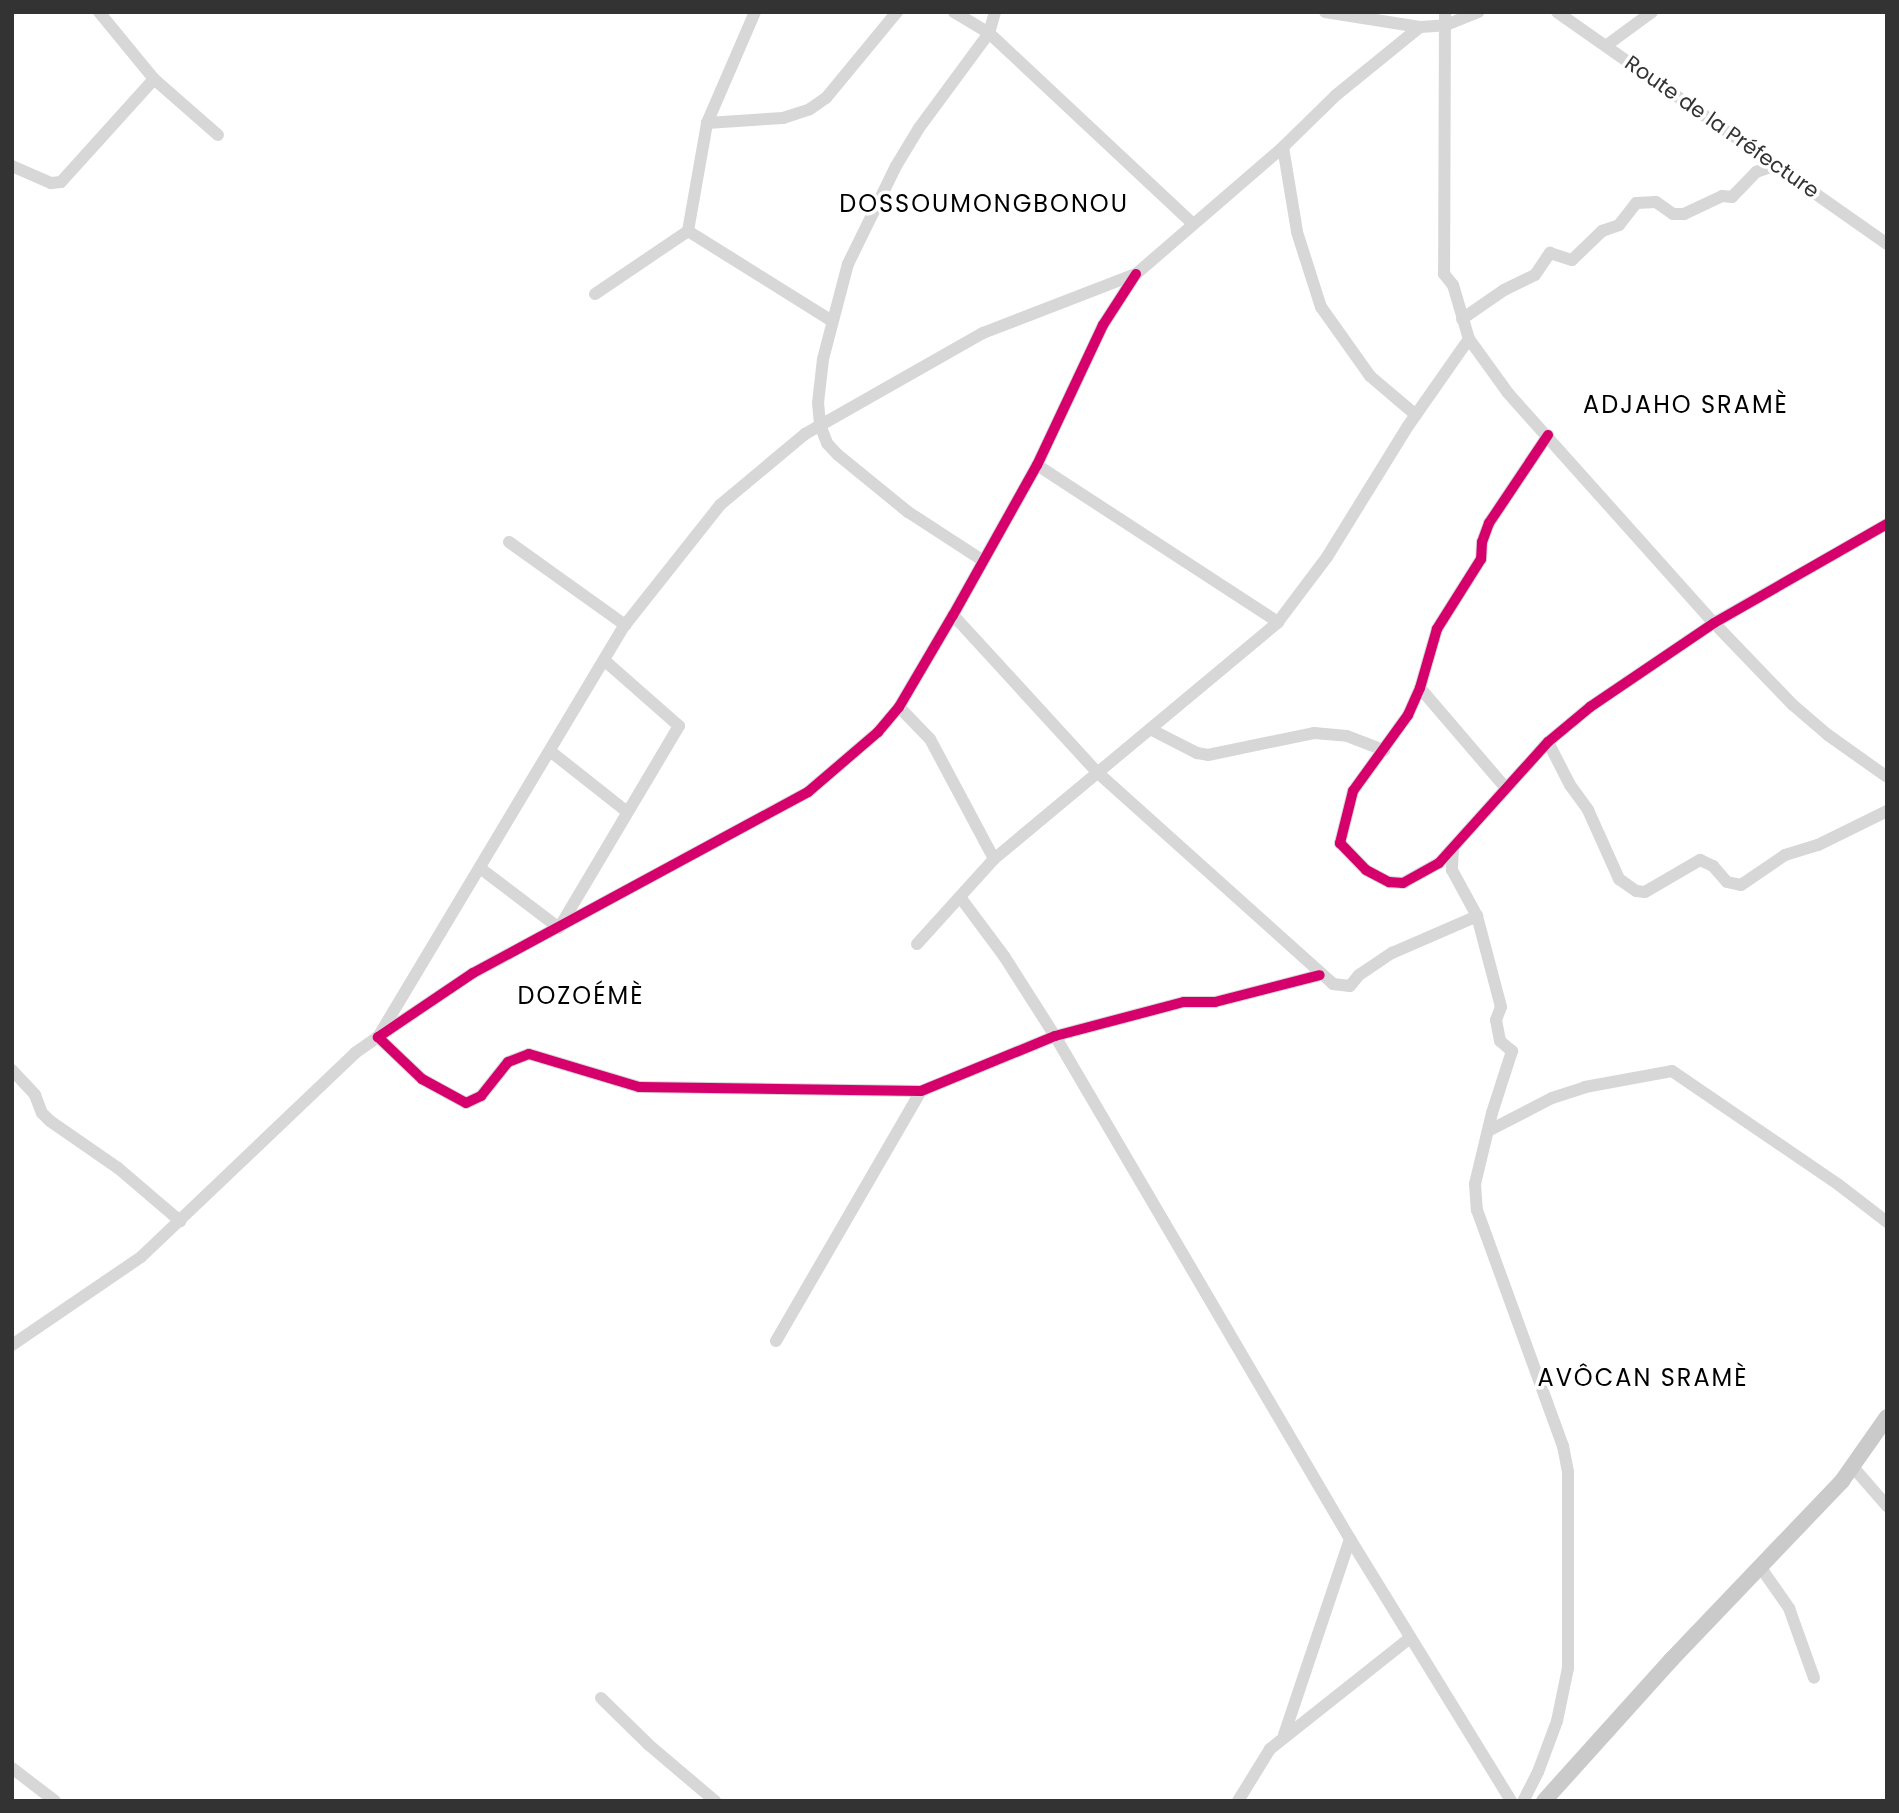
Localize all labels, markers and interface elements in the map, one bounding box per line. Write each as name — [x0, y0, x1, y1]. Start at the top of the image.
street label: Route de la Préfecture — [1620, 50, 1824, 204]
district label: DOSSOUMONGBONOU — [841, 190, 1127, 218]
district label: ADJAHO SRAMÈ — [1585, 391, 1787, 419]
district label: DOZOÉMÈ — [518, 982, 644, 1010]
district label: AVÔCAN SRAMÈ — [1539, 1364, 1747, 1392]

